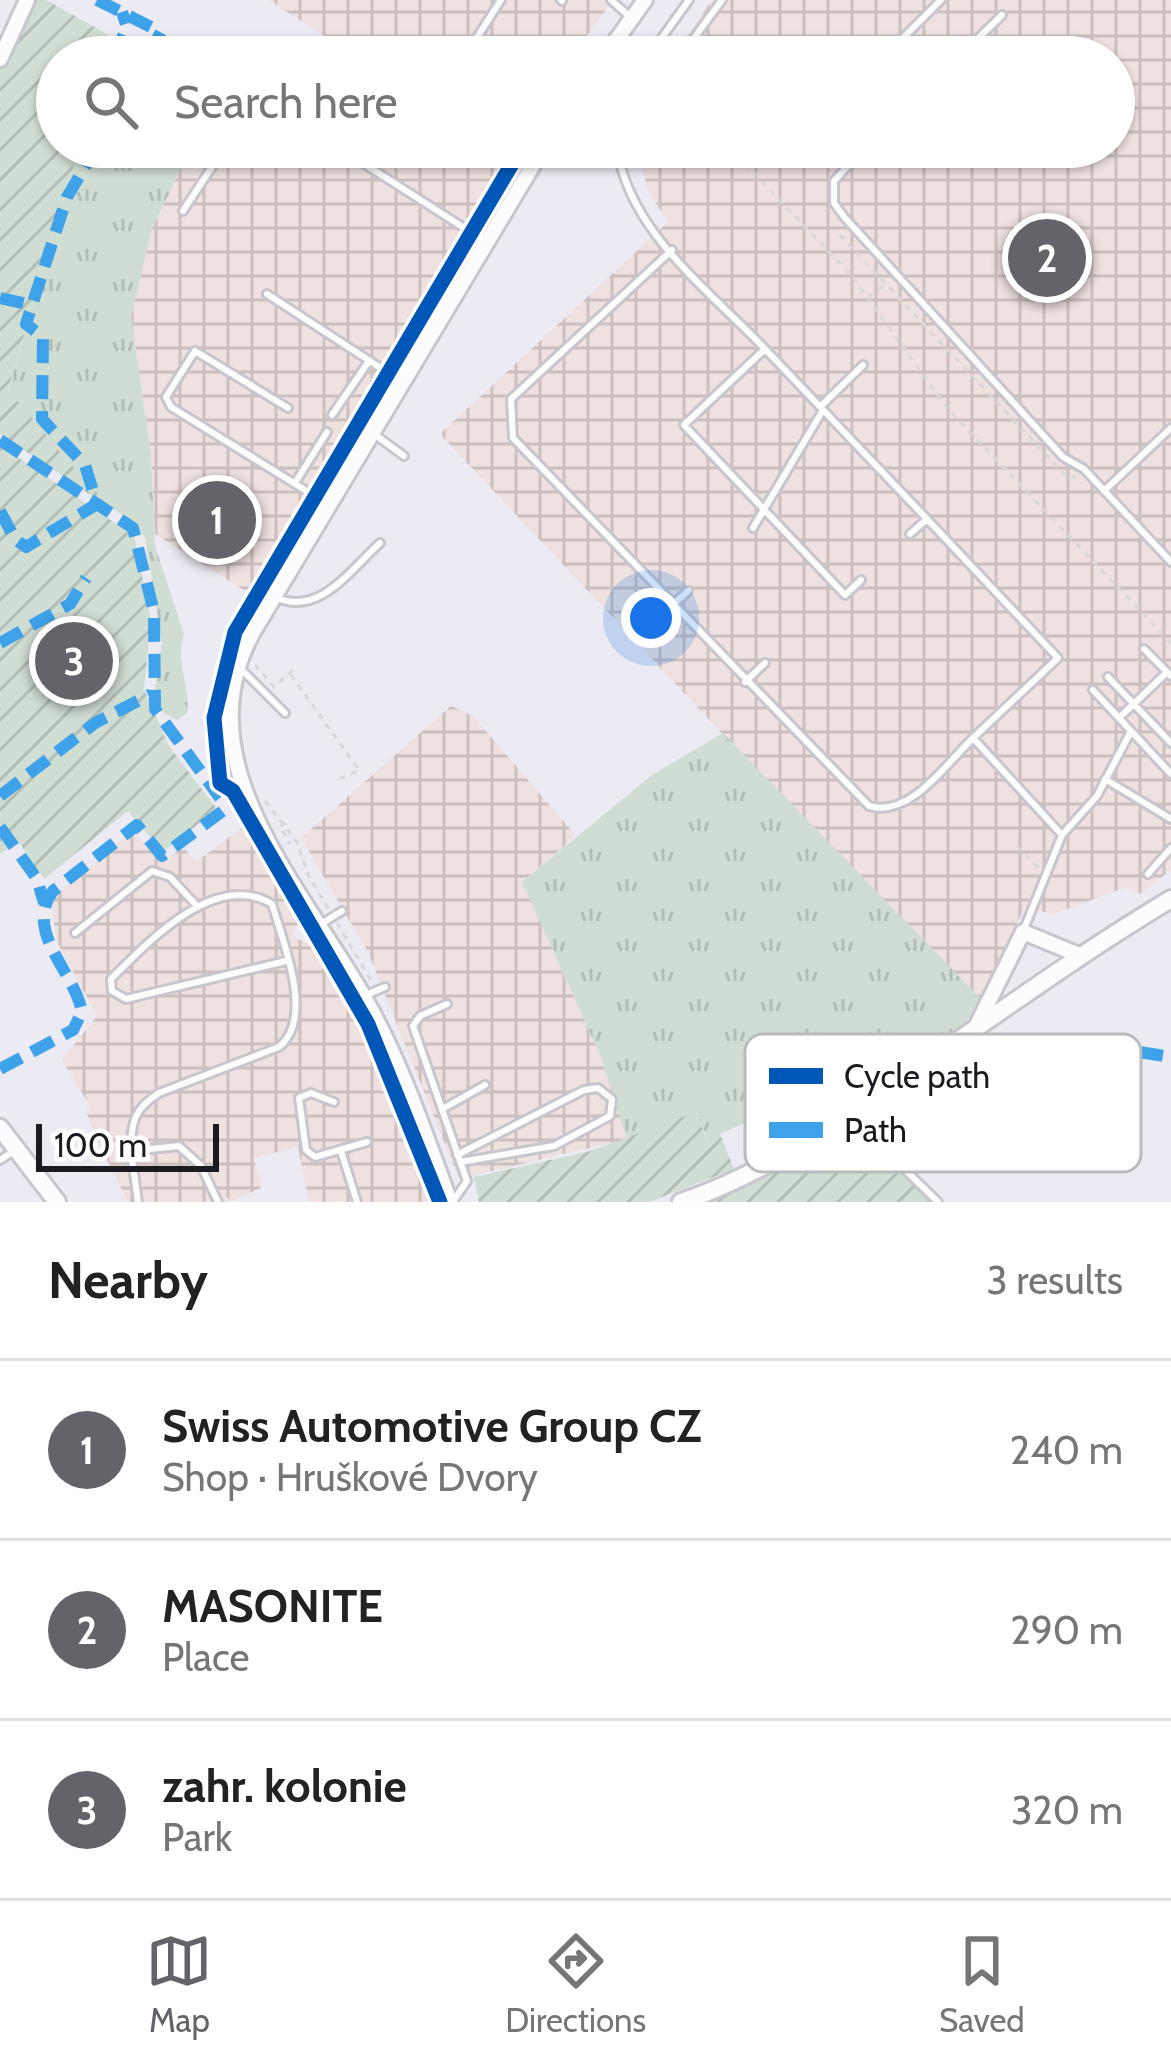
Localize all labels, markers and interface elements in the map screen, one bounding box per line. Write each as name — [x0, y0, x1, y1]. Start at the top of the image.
search box — [36, 36, 1135, 168]
icon: search — [78, 69, 144, 135]
text: Search here — [174, 75, 398, 129]
pin: 2 — [1008, 213, 1086, 303]
pin: 1 — [178, 475, 256, 565]
your location — [621, 588, 681, 648]
pin: 3 — [35, 616, 113, 706]
legend — [745, 1034, 1141, 1172]
text: Cycle path — [844, 1056, 990, 1096]
text: Path — [844, 1110, 907, 1150]
scale bar — [36, 1118, 219, 1171]
text: 100 m — [54, 1125, 147, 1165]
text: Nearby — [48, 1249, 208, 1311]
text: 3 results — [986, 1256, 1123, 1304]
text: Swiss Automotive Group CZ — [162, 1399, 701, 1453]
text: 1 — [80, 1426, 94, 1474]
text: 240 m — [1010, 1426, 1123, 1474]
text: Shop · Hruškové Dvory — [162, 1453, 538, 1501]
text: MASONITE — [162, 1579, 383, 1633]
text: 2 — [77, 1606, 97, 1654]
text: 290 m — [1010, 1606, 1123, 1654]
text: Place — [162, 1633, 249, 1681]
text: zahr. kolonie — [162, 1759, 407, 1813]
text: 3 — [76, 1786, 98, 1834]
text: 320 m — [1011, 1786, 1123, 1834]
text: Park — [162, 1813, 232, 1861]
tab: Map — [146, 1928, 212, 2040]
tab: Directions — [505, 1928, 646, 2040]
tab: Saved — [939, 1928, 1025, 2040]

